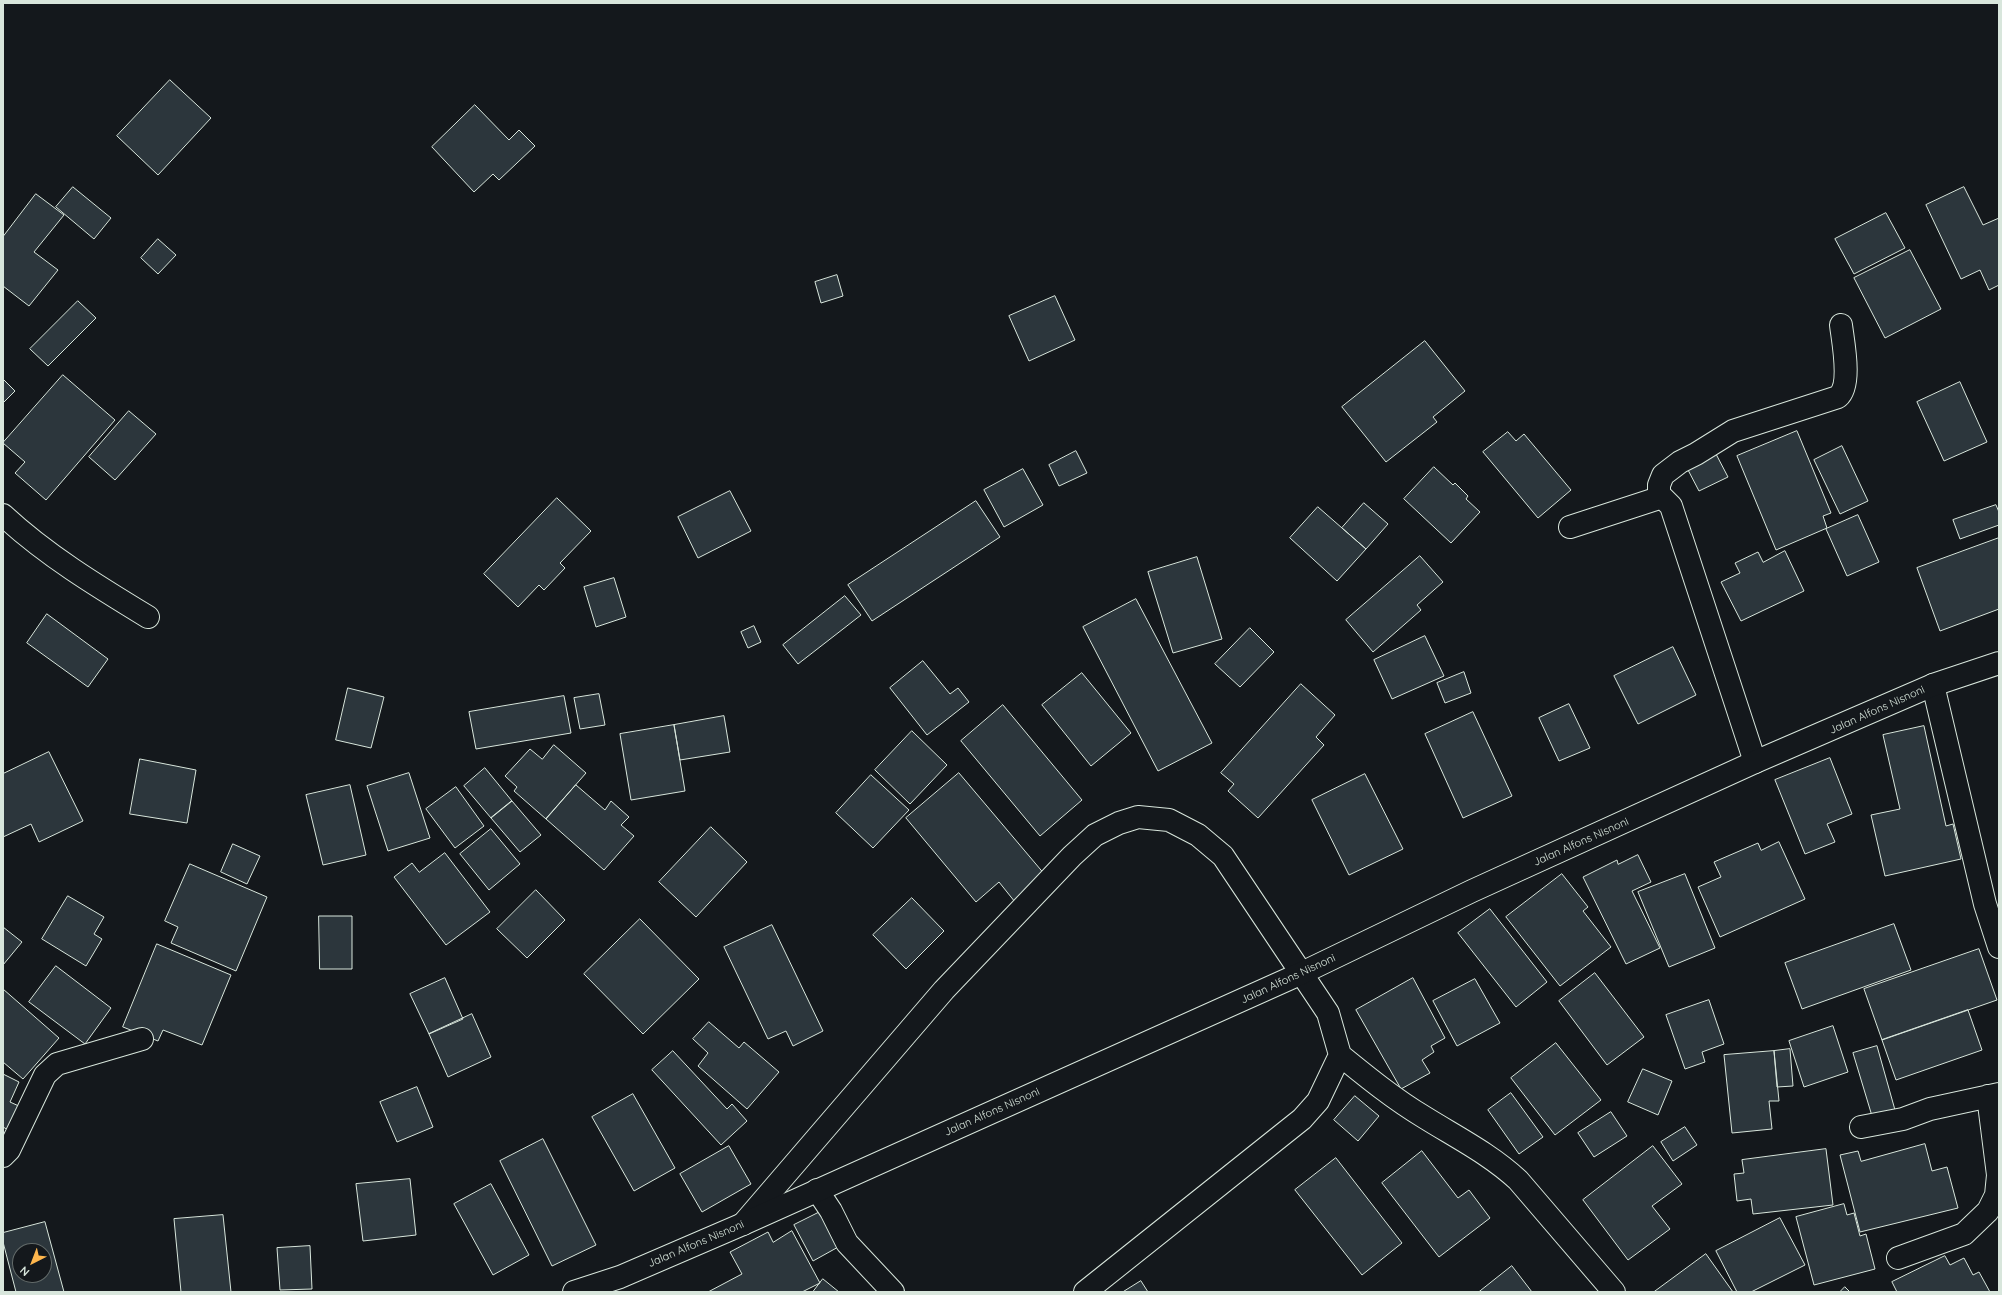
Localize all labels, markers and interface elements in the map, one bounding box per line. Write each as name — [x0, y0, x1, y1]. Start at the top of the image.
street label: Jalan Alfons Nisnoni — [1827, 683, 1927, 737]
street label: Jalan Alfons Nisnoni — [1531, 815, 1631, 869]
street label: Jalan Alfons Nisnoni — [1238, 951, 1338, 1007]
street label: Jalan Alfons Nisnoni — [942, 1085, 1042, 1139]
street label: Jalan Alfons Nisnoni — [646, 1218, 746, 1270]
north arrow — [12, 1243, 52, 1283]
text: N — [17, 1263, 32, 1279]

